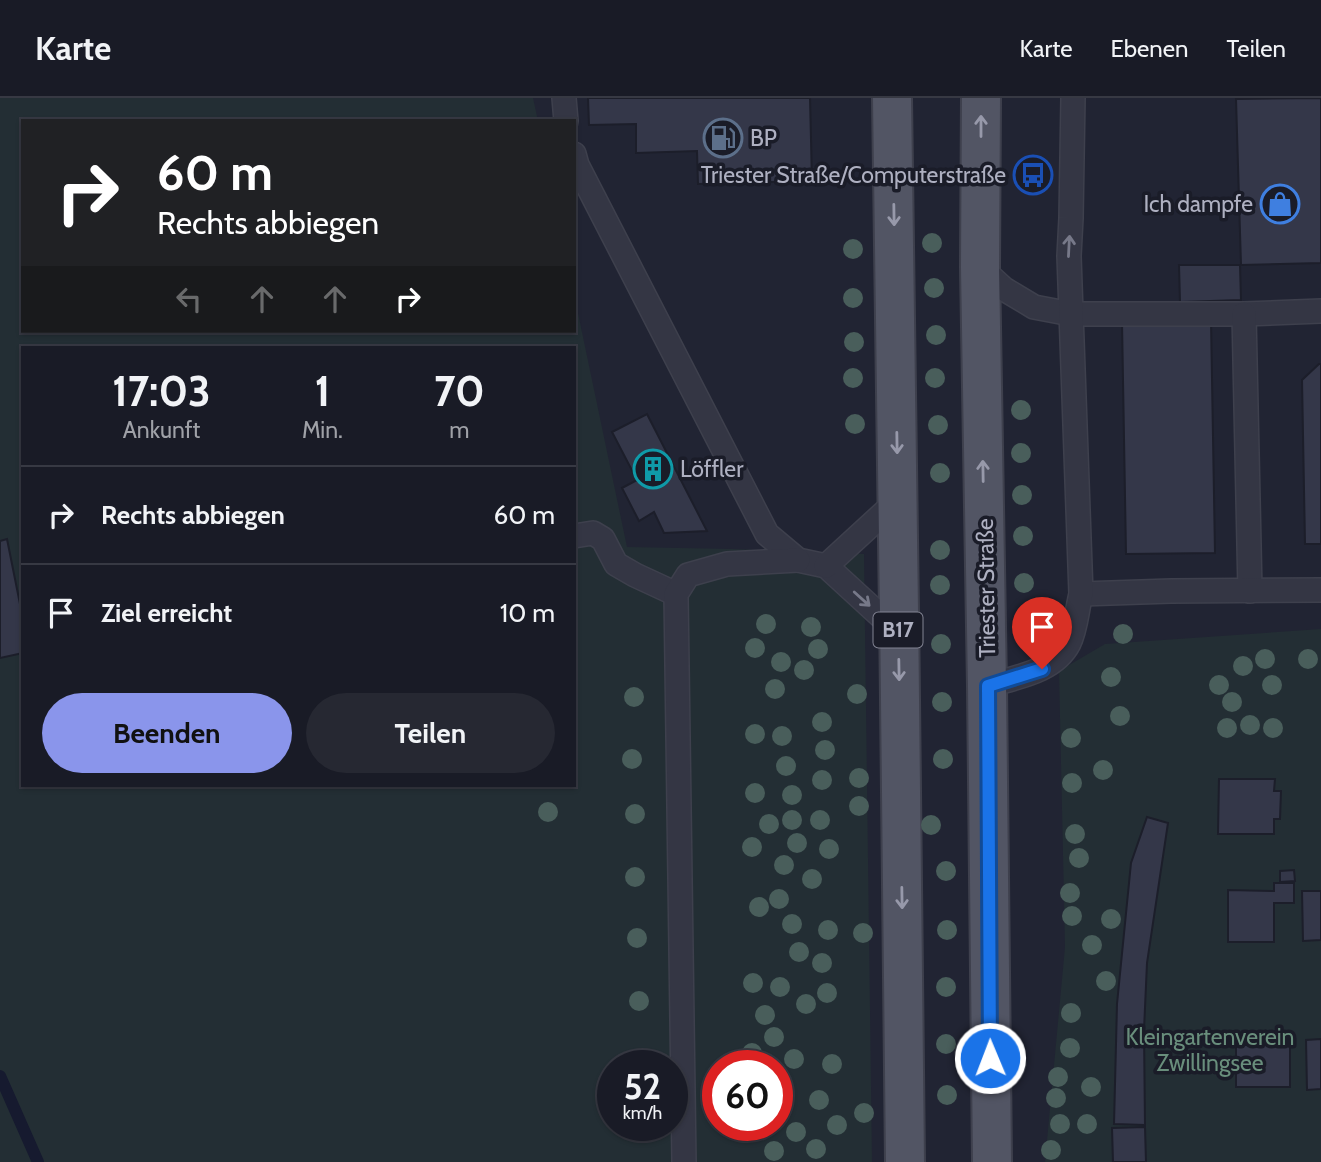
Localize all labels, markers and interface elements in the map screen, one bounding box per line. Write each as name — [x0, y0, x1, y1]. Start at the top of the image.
text: Karte — [35, 28, 111, 68]
text: Karte — [1019, 34, 1072, 63]
text: Ebenen — [1110, 34, 1188, 63]
text: Teilen — [1226, 34, 1286, 63]
one-way arrow — [974, 114, 987, 137]
fuel station icon: BP — [702, 117, 744, 159]
place label: BP — [750, 124, 777, 152]
text: 60 m — [157, 143, 273, 202]
icon: right — [42, 147, 133, 238]
bus stop icon: Triester Straße/Computerstraße — [1012, 154, 1054, 196]
place label: Triester Straße/Computerstraße — [701, 161, 1006, 189]
shop icon: Ich dampfe — [1259, 183, 1301, 225]
place label: Ich dampfe — [1144, 190, 1253, 218]
text: Rechts abbiegen — [157, 203, 379, 242]
one-way arrow — [887, 203, 901, 226]
one-way arrow — [1063, 235, 1076, 258]
icon: left — [170, 280, 208, 318]
icon: ahead — [243, 280, 281, 318]
icon: ahead — [316, 280, 354, 318]
icon: right — [389, 280, 427, 318]
text: 17:03 — [112, 365, 211, 417]
text: 1 — [315, 365, 330, 417]
text: 70 — [434, 365, 485, 417]
text: Ankunft — [123, 416, 200, 444]
text: Min. — [302, 416, 343, 444]
text: m — [449, 416, 470, 444]
one-way arrow — [891, 431, 904, 454]
building icon: Löffler — [632, 448, 674, 490]
place label: Löffler — [680, 455, 744, 483]
one-way arrow — [977, 460, 990, 483]
icon: right — [42, 496, 80, 534]
text: Rechts abbiegen — [101, 499, 285, 531]
text: 60 m — [493, 499, 555, 531]
street label: Triester Straße — [971, 518, 1001, 658]
one-way arrow — [853, 591, 871, 607]
icon: arrive — [42, 594, 80, 632]
text: Ziel erreicht — [101, 597, 232, 629]
text: 10 m — [500, 597, 555, 629]
pin — [1012, 597, 1072, 669]
icon: arrive — [1023, 608, 1061, 646]
road number: B17 — [874, 612, 922, 648]
one-way arrow — [892, 658, 906, 681]
button: Beenden — [42, 693, 292, 773]
button: Teilen — [306, 693, 555, 773]
one-way arrow — [895, 886, 909, 909]
position arrow — [953, 1021, 1027, 1095]
park label: Kleingartenverein Zwillingsee — [1126, 1023, 1294, 1077]
speed limit sign: 60 — [702, 1050, 793, 1141]
text: 52 — [624, 1065, 661, 1108]
text: km/h — [623, 1102, 662, 1124]

